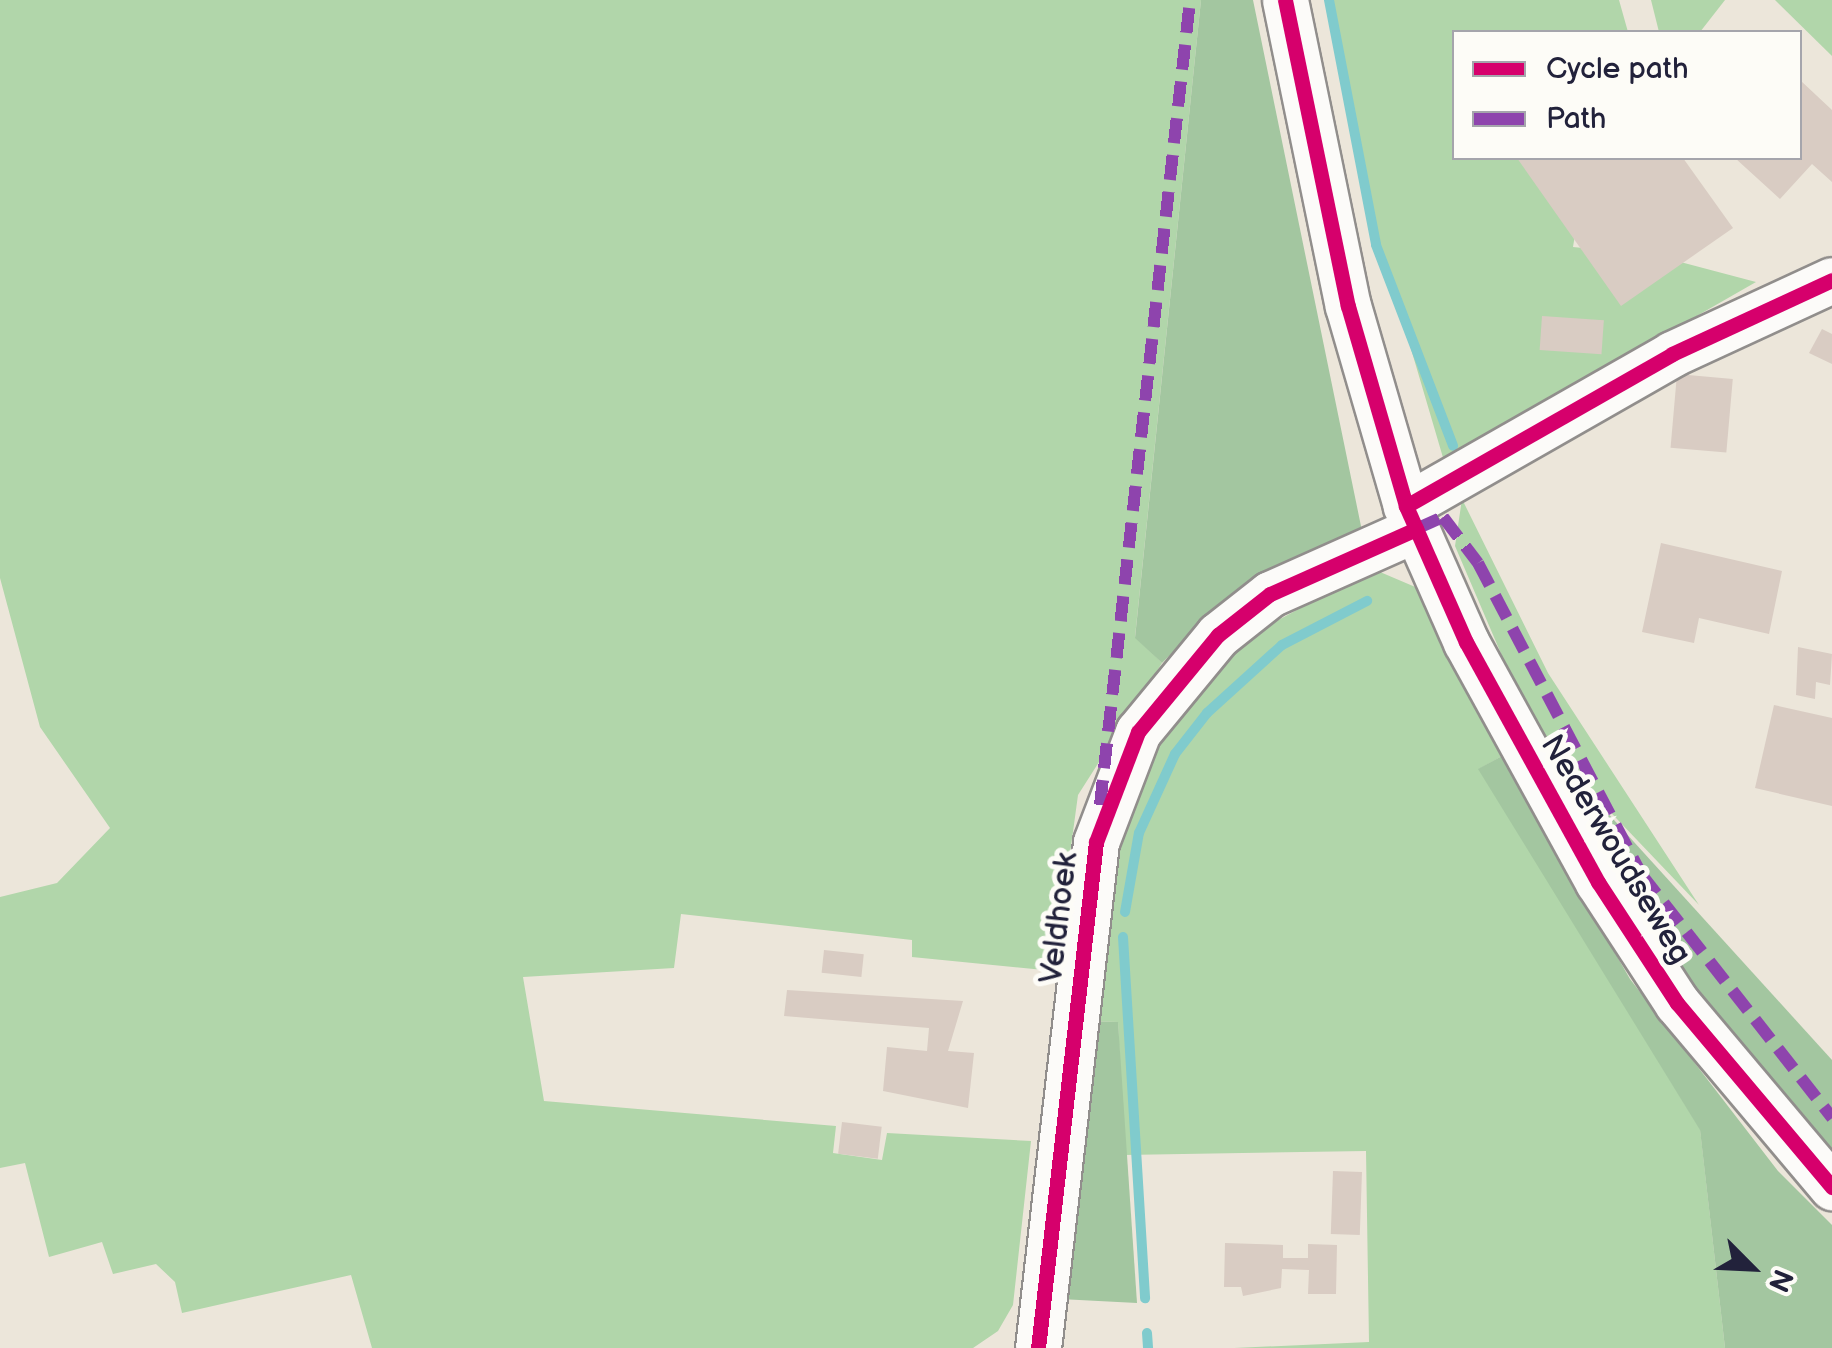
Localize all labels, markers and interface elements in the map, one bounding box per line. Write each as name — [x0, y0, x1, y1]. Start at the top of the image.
legend — [1452, 30, 1802, 160]
text: Cycle path — [1546, 51, 1689, 87]
text: Path — [1546, 101, 1606, 137]
street label: Nederwoudseweg — [1531, 728, 1699, 972]
street label: Veldhoek — [1033, 850, 1087, 986]
north arrow — [1702, 1218, 1802, 1318]
text: N — [1761, 1264, 1799, 1297]

